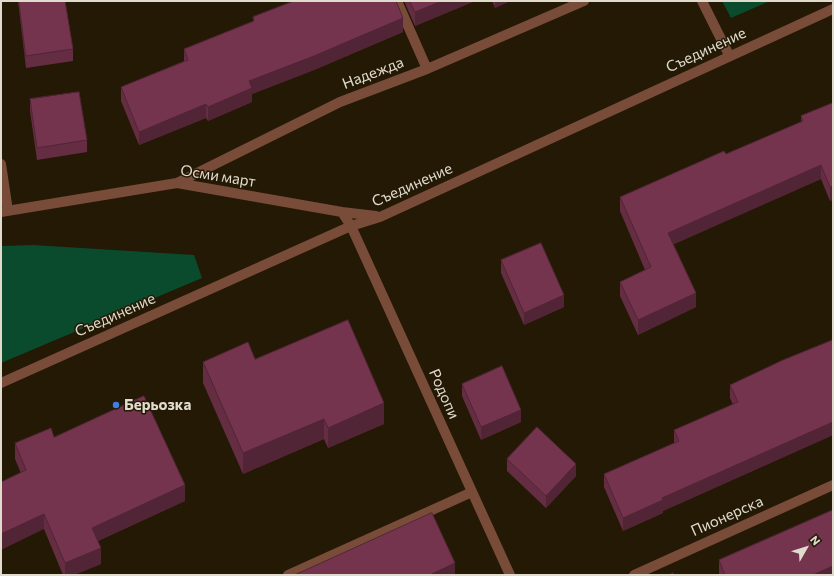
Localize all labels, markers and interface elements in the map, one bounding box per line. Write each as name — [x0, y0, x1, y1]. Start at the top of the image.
street label: Съединение — [663, 24, 749, 76]
street label: Надежда — [340, 53, 406, 93]
street label: Съединение — [369, 159, 455, 211]
street label: Осми март — [179, 161, 257, 191]
street label: Съединение — [72, 289, 158, 341]
street label: Родопи — [425, 366, 463, 422]
place label: Берьозка — [124, 396, 191, 414]
marker: Берьозка — [111, 400, 121, 410]
street label: Пионерска — [688, 492, 766, 540]
north arrow — [786, 528, 826, 568]
text: N — [808, 533, 823, 547]

